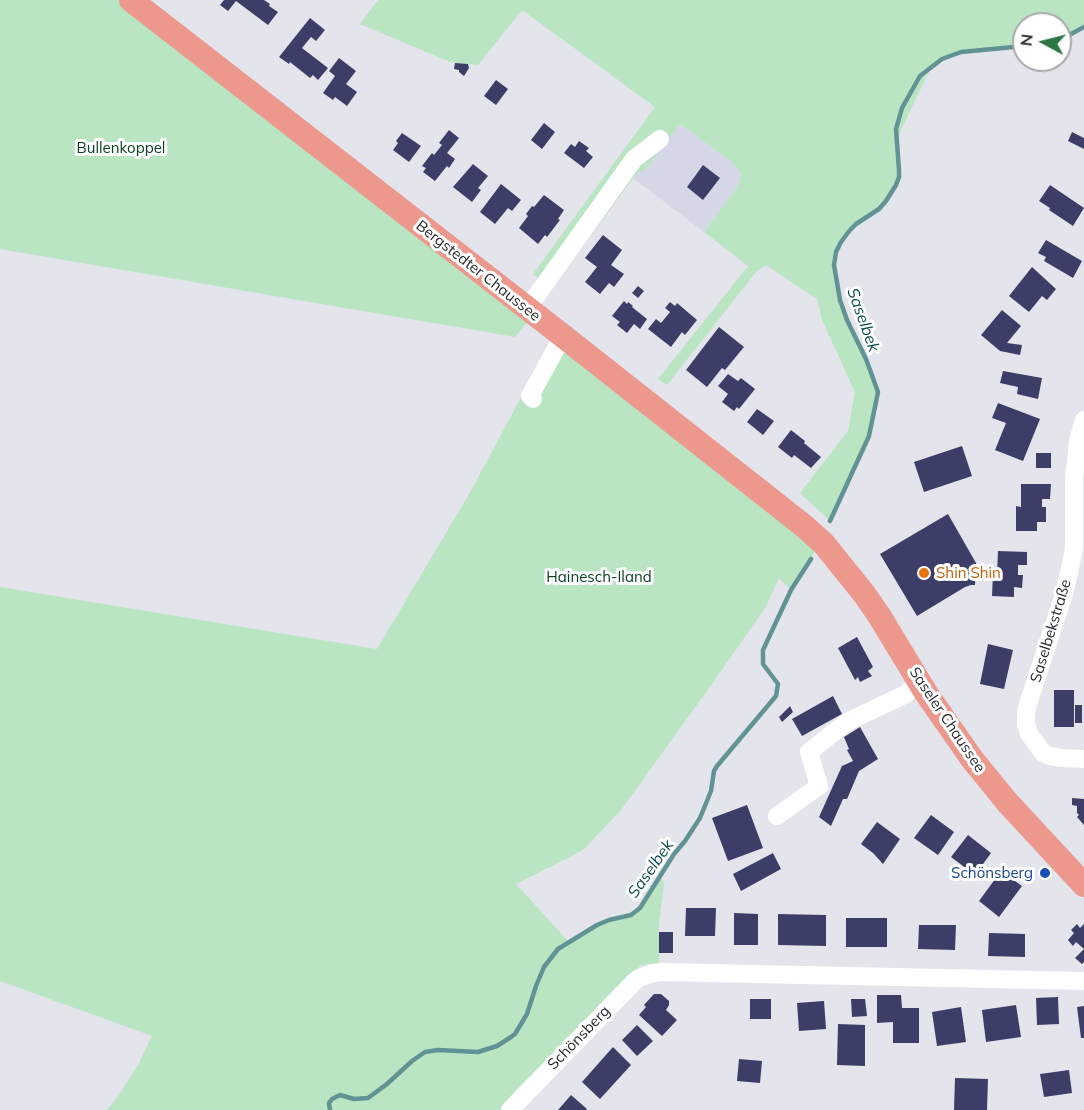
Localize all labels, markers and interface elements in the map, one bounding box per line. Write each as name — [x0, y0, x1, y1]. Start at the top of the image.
north arrow — [1012, 12, 1072, 72]
text: N — [1015, 33, 1037, 47]
park label: Bullenkoppel — [77, 139, 165, 157]
street label: Bergstedter Chaussee — [412, 217, 544, 325]
water label: Saselbek — [843, 285, 883, 355]
place label: Shin Shin — [936, 564, 1001, 582]
marker: Shin Shin — [917, 566, 931, 580]
park label: Hainesch-Iland — [546, 568, 652, 586]
street label: Saselbekstraße — [1027, 577, 1075, 685]
street label: Saseler Chaussee — [905, 664, 989, 776]
water label: Saselbek — [624, 836, 678, 902]
place label: Schönsberg — [951, 864, 1033, 882]
marker: Schönsberg — [1038, 866, 1052, 880]
street label: Schönsberg — [544, 1002, 614, 1074]

